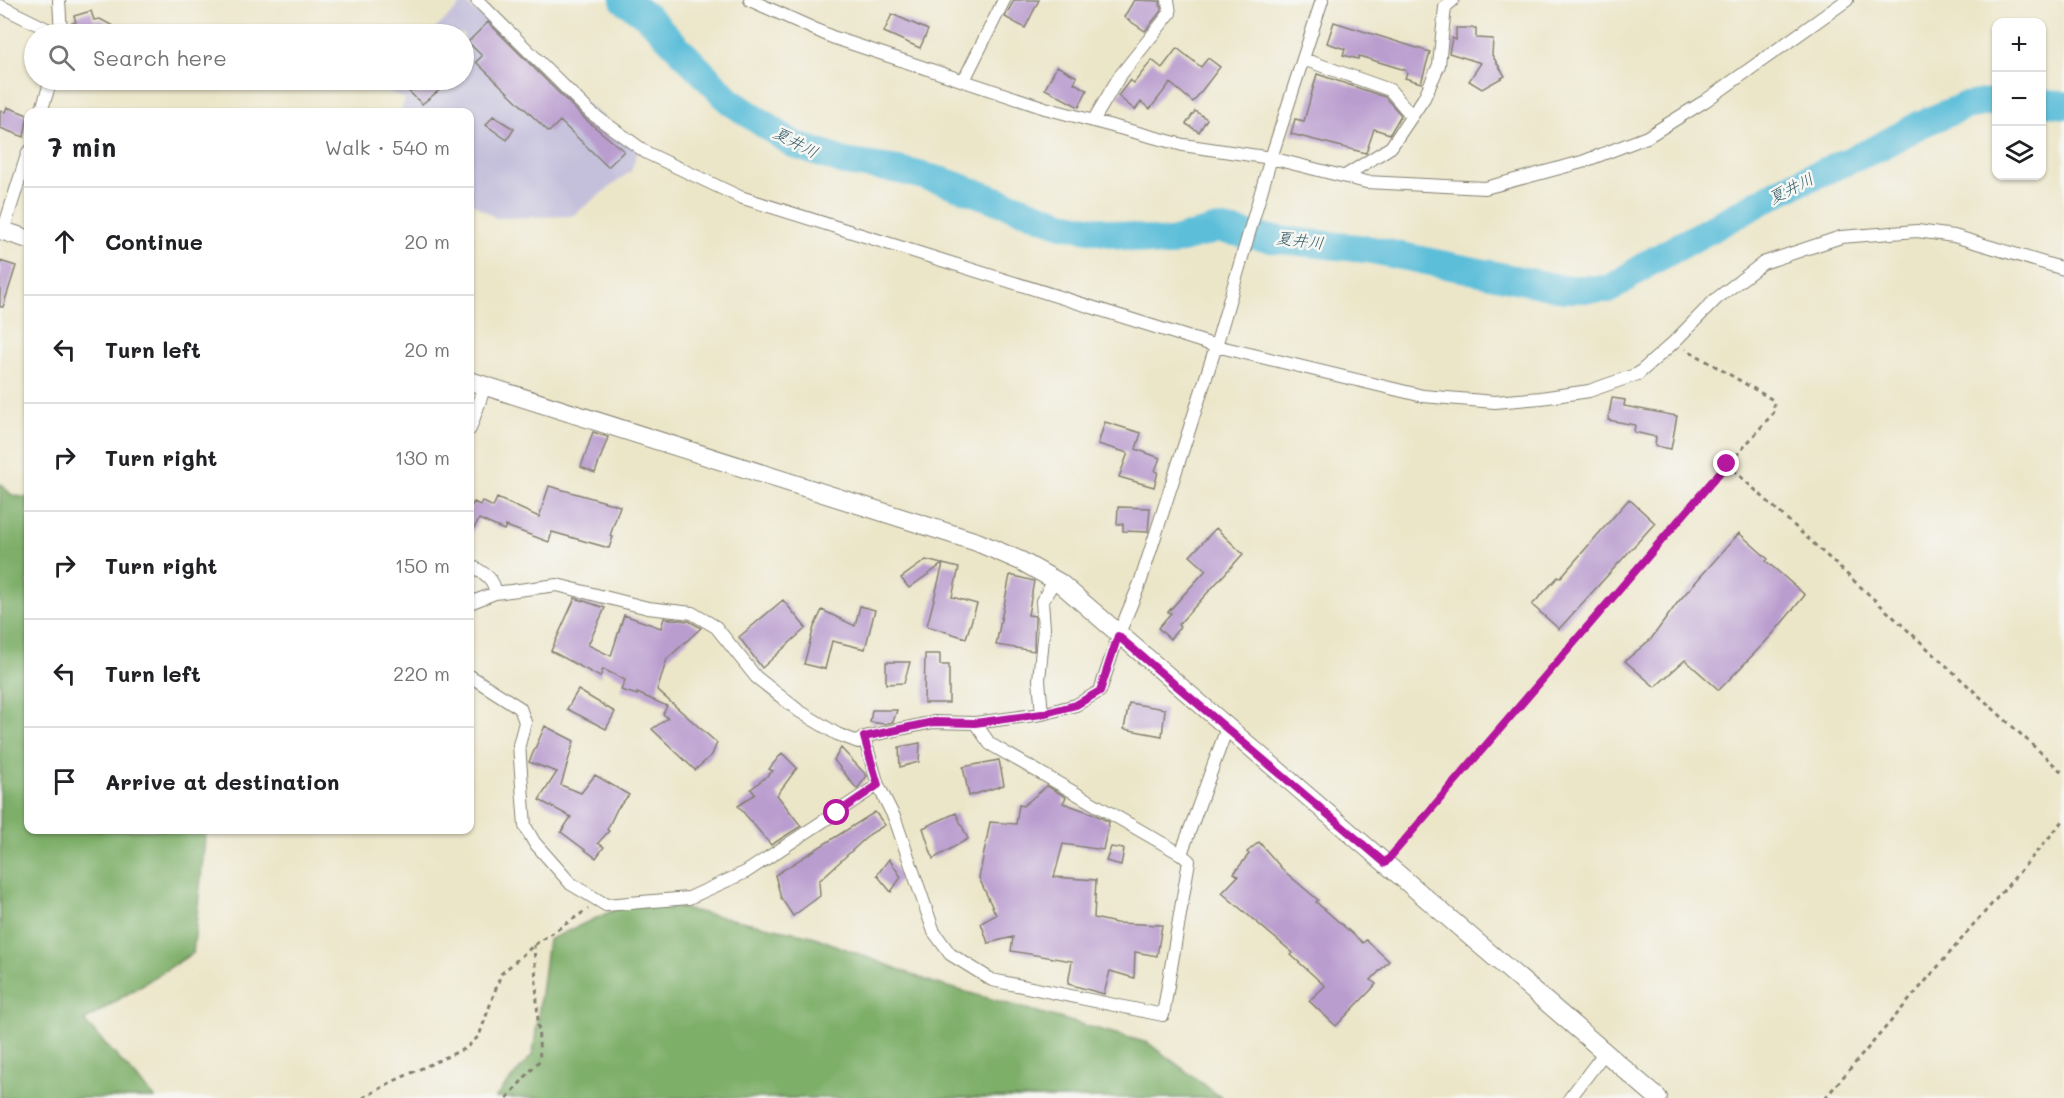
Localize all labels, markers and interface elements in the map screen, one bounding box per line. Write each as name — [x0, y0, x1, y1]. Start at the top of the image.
map controls — [1992, 18, 2046, 180]
button: + — [1992, 18, 2046, 72]
search box — [24, 24, 474, 90]
icon: search — [45, 41, 78, 74]
text: Search here — [93, 43, 227, 72]
button: − — [1992, 72, 2046, 126]
water label: 夏井川 — [770, 121, 822, 162]
button: layers — [1992, 126, 2046, 180]
text: 7 min — [48, 130, 116, 164]
text: Walk · 540 m — [325, 134, 450, 160]
water label: 夏井川 — [1765, 167, 1817, 208]
icon: ahead — [48, 225, 81, 258]
water label: 夏井川 — [1275, 226, 1325, 253]
text: Continue — [105, 227, 203, 256]
text: 20 m — [404, 228, 450, 254]
icon: left — [48, 333, 81, 366]
text: Turn left — [105, 335, 201, 364]
text: 20 m — [404, 336, 450, 362]
icon: right — [48, 441, 81, 474]
text: Turn right — [105, 443, 217, 472]
text: 130 m — [395, 444, 450, 470]
route end — [1713, 450, 1739, 476]
icon: right — [48, 549, 81, 582]
text: Turn right — [105, 551, 217, 580]
text: 150 m — [395, 552, 450, 578]
icon: left — [48, 657, 81, 690]
text: Turn left — [105, 659, 201, 688]
text: 220 m — [393, 660, 450, 686]
icon: arrive — [48, 765, 81, 798]
text: Arrive at destination — [105, 767, 340, 796]
route start — [823, 799, 849, 825]

